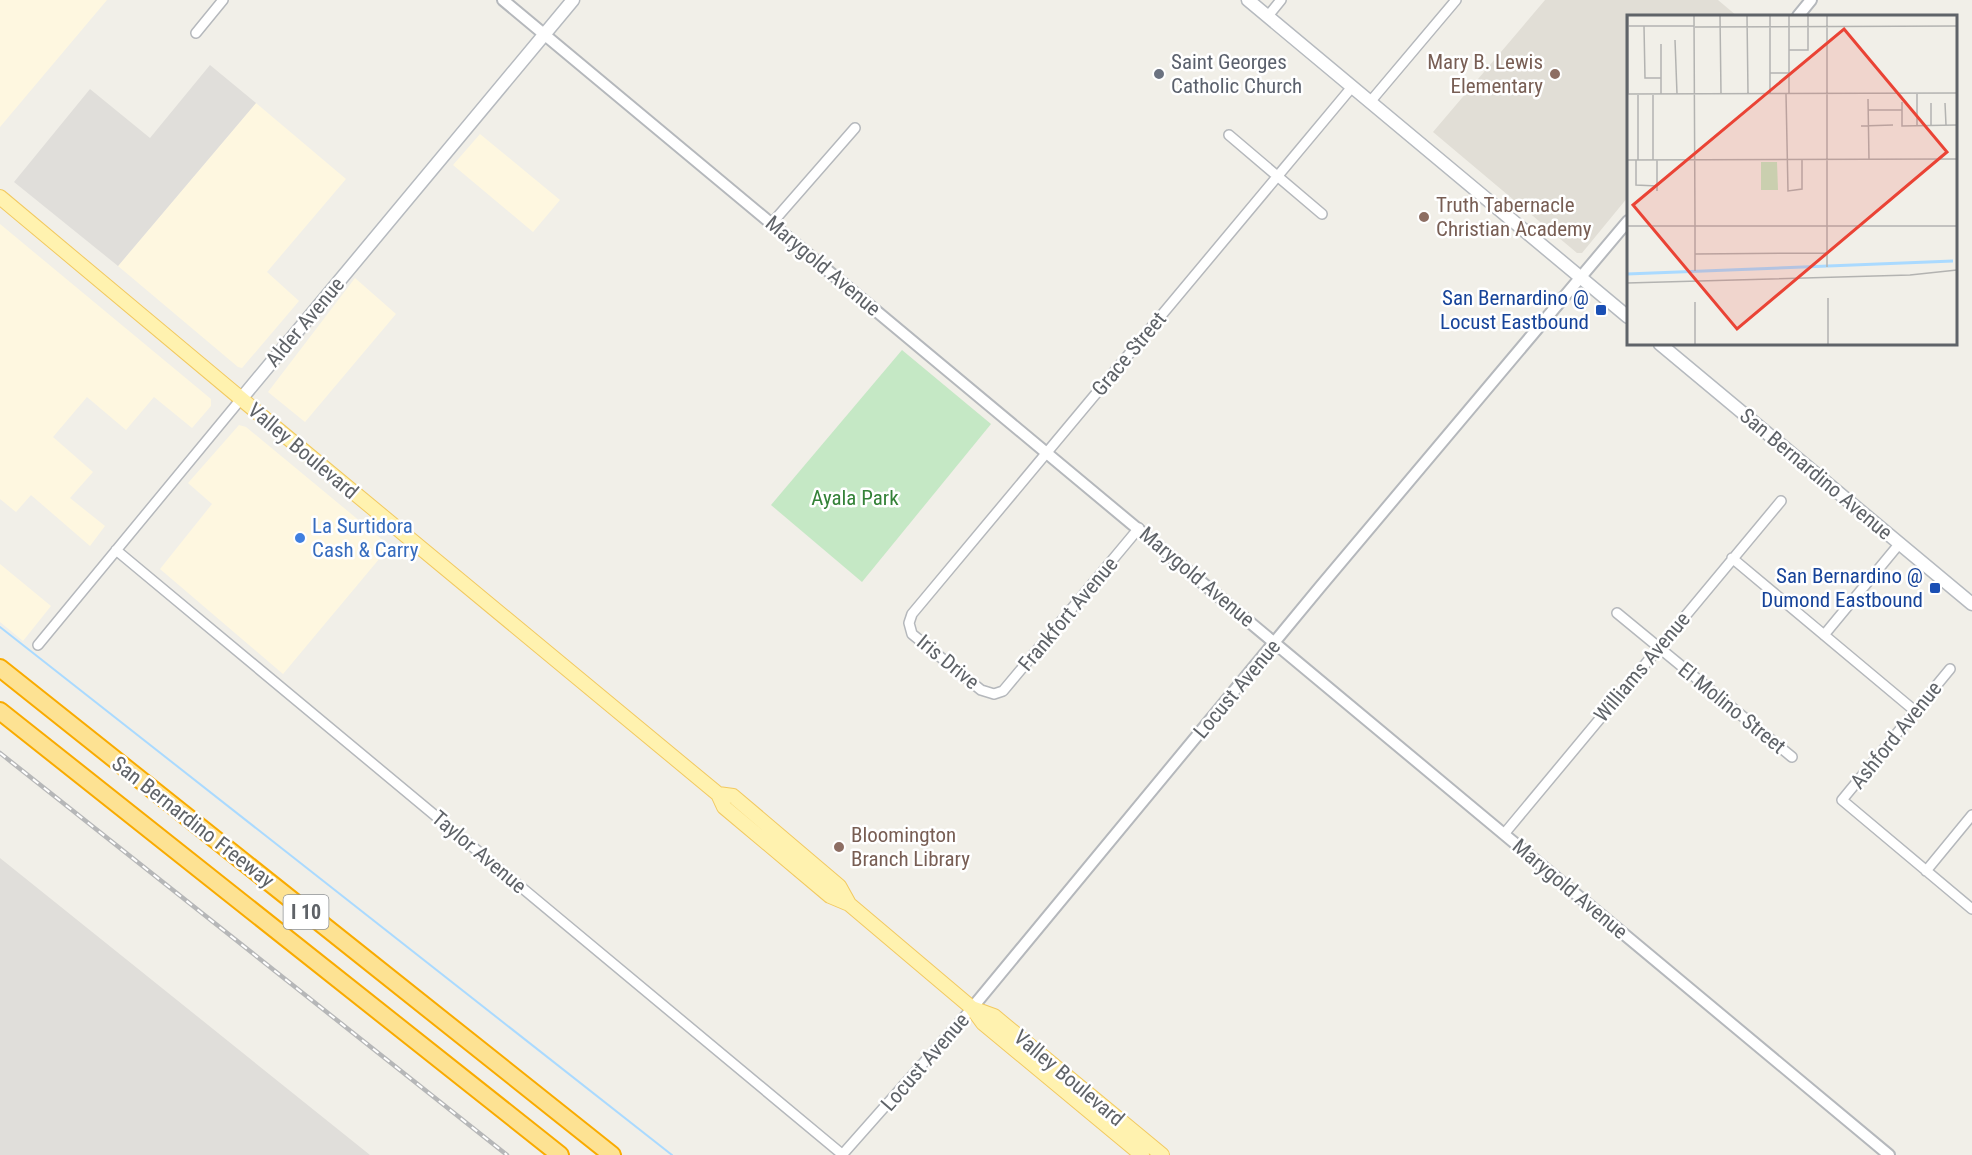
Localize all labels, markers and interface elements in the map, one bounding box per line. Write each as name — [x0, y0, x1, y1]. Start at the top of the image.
inset map — [1627, 15, 1957, 345]
place label: Saint Georges Catholic Church — [1171, 50, 1302, 98]
place label: Mary B. Lewis Elementary — [1427, 50, 1543, 98]
marker: Saint Georges Catholic Church — [1152, 67, 1166, 81]
marker: Mary B. Lewis Elementary — [1548, 67, 1562, 81]
place label: Truth Tabernacle Christian Academy — [1436, 193, 1592, 241]
marker: Truth Tabernacle Christian Academy — [1417, 210, 1431, 224]
street label: Marygold Avenue — [761, 211, 885, 321]
street label: Alder Avenue — [261, 272, 349, 371]
place label: San Bernardino @ Locust Eastbound — [1440, 286, 1589, 334]
marker: San Bernardino @ Locust Eastbound — [1594, 303, 1608, 317]
street label: Grace Street — [1087, 307, 1171, 401]
street label: Valley Boulevard — [243, 398, 363, 504]
street label: San Bernardino Avenue — [1735, 403, 1897, 545]
park label: Ayala Park — [811, 486, 899, 510]
place label: La Surtidora Cash & Carry — [312, 514, 419, 562]
street label: Marygold Avenue — [1135, 522, 1259, 632]
marker: La Surtidora Cash & Carry — [293, 531, 307, 545]
street label: Frankfort Avenue — [1013, 552, 1123, 676]
place label: San Bernardino @ Dumond Eastbound — [1761, 564, 1923, 612]
marker: San Bernardino @ Dumond Eastbound — [1928, 581, 1942, 595]
street label: Williams Avenue — [1589, 607, 1695, 727]
street label: Iris Drive — [912, 630, 984, 694]
street label: Locust Avenue — [1189, 635, 1285, 743]
street label: El Molino Street — [1674, 657, 1790, 759]
street label: Ashford Avenue — [1845, 676, 1947, 793]
street label: San Bernardino Freeway — [107, 751, 279, 893]
street label: Taylor Avenue — [427, 806, 531, 898]
place label: Bloomington Branch Library — [851, 823, 970, 871]
street label: Marygold Avenue — [1508, 834, 1632, 944]
marker: Bloomington Branch Library — [832, 840, 846, 854]
road number: I 10 — [284, 895, 328, 929]
street label: Locust Avenue — [876, 1008, 974, 1116]
street label: Valley Boulevard — [1009, 1025, 1129, 1131]

